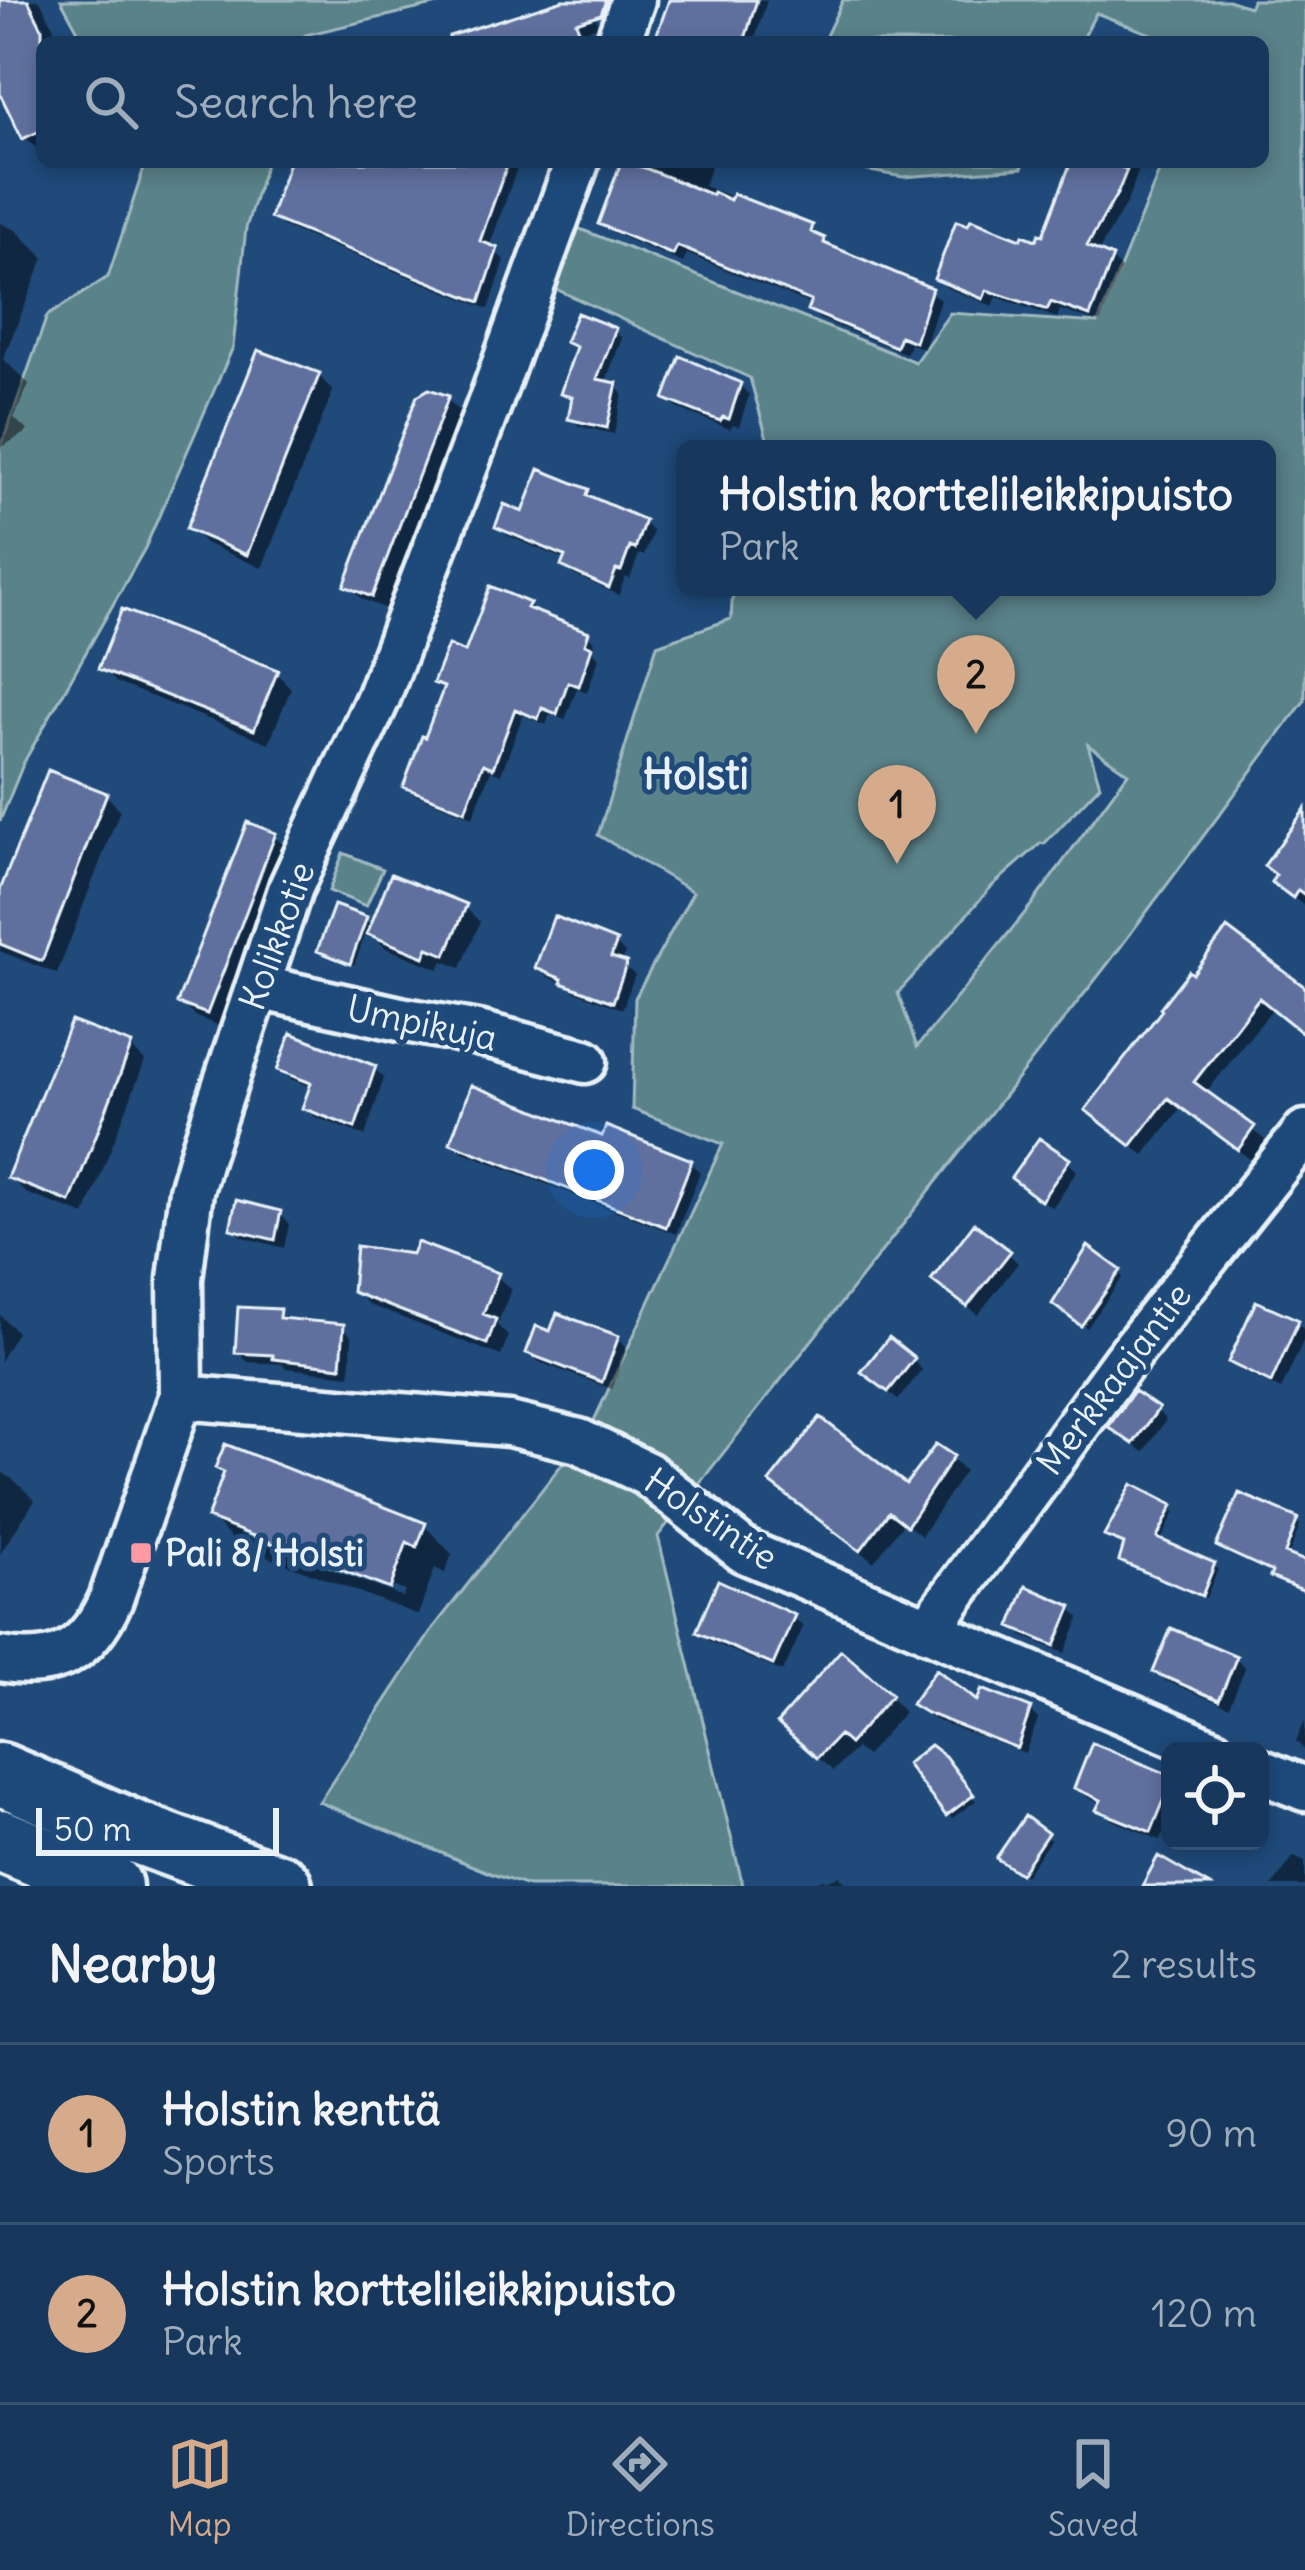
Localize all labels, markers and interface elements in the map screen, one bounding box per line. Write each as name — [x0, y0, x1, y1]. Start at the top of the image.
search box — [36, 36, 1269, 168]
icon: search — [78, 69, 144, 135]
text: Search here — [174, 74, 418, 130]
popup — [676, 440, 1276, 596]
text: Holstin korttelileikkipuisto — [719, 466, 1233, 522]
text: Park — [719, 522, 800, 571]
pin: 2 — [937, 635, 1015, 734]
district label: Holsti — [643, 748, 749, 800]
pin: 1 — [858, 765, 936, 864]
street label: Kolikkotie — [229, 856, 325, 1016]
street label: Umpikuja — [343, 985, 501, 1061]
your location — [564, 1140, 624, 1200]
street label: Merkkaajantie — [1027, 1274, 1201, 1484]
street label: Holstintie — [636, 1458, 786, 1580]
place label: Pali 8/ Holsti — [165, 1531, 364, 1576]
marker: Pali 8/ Holsti — [128, 1540, 154, 1566]
map controls — [1161, 1742, 1269, 1850]
button: locate — [1161, 1742, 1269, 1850]
scale bar — [36, 1802, 279, 1855]
text: 50 m — [54, 1808, 131, 1850]
text: Nearby — [48, 1932, 217, 1996]
text: 2 results — [1110, 1940, 1257, 1989]
text: Holstin kenttä — [162, 2081, 441, 2137]
text: 1 — [79, 2109, 95, 2158]
text: 90 m — [1165, 2109, 1257, 2158]
text: Sports — [162, 2137, 275, 2186]
text: Holstin korttelileikkipuisto — [162, 2261, 676, 2317]
text: 2 — [76, 2289, 98, 2338]
text: 120 m — [1151, 2289, 1257, 2338]
text: Park — [162, 2317, 243, 2366]
tab: Map — [167, 2431, 233, 2545]
tab: Directions — [566, 2431, 715, 2545]
tab: Saved — [1048, 2431, 1138, 2545]

